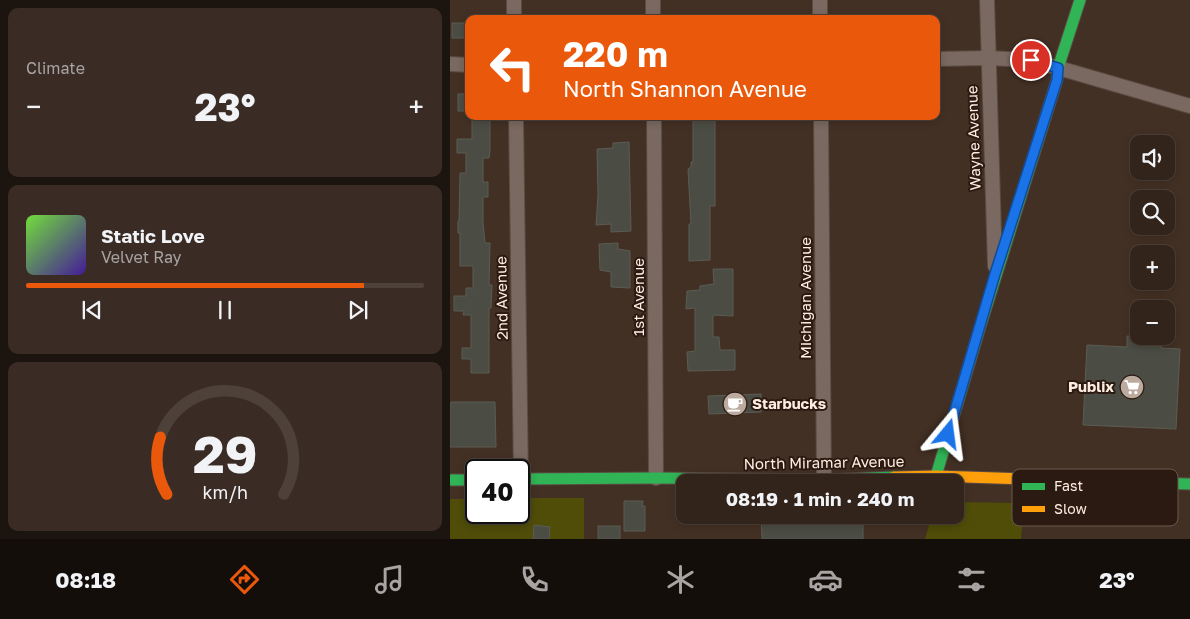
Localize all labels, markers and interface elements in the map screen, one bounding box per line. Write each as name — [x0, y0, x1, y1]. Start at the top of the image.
text: 220 m — [563, 33, 668, 75]
icon: left — [480, 35, 545, 100]
pin — [1010, 39, 1052, 81]
icon: arrive — [1017, 46, 1045, 74]
text: Climate — [26, 58, 85, 78]
text: North Shannon Avenue — [563, 75, 807, 102]
text: 23° — [194, 84, 256, 129]
street label: Wayne Avenue — [962, 85, 984, 191]
text: − — [26, 90, 41, 123]
text: + — [409, 90, 424, 123]
map controls — [1130, 135, 1175, 345]
button: sound — [1130, 135, 1175, 180]
button: search — [1130, 190, 1175, 235]
text: Static Love — [101, 224, 205, 247]
street label: Michigan Avenue — [796, 237, 814, 359]
button: + — [1130, 245, 1175, 290]
text: Velvet Ray — [101, 247, 182, 267]
street label: 2nd Avenue — [491, 256, 511, 340]
street label: 1st Avenue — [629, 258, 647, 336]
icon: previous — [78, 296, 106, 324]
icon: pause — [211, 296, 239, 324]
icon: next — [344, 296, 372, 324]
button: − — [1130, 300, 1175, 345]
supermarket icon: Publix — [1119, 374, 1145, 400]
place label: Publix — [1068, 377, 1114, 395]
cafe icon: Starbucks — [722, 391, 748, 417]
place label: Starbucks — [752, 394, 826, 412]
position arrow — [921, 407, 973, 459]
text: 29 — [193, 422, 257, 484]
street label: North Miramar Avenue — [743, 452, 905, 472]
speed limit sign: 40 — [465, 459, 530, 524]
legend — [1012, 469, 1178, 526]
text: Fast — [1054, 477, 1083, 494]
text: km/h — [202, 481, 248, 503]
text: 08:19 · 1 min · 240 m — [726, 487, 914, 510]
text: Slow — [1054, 500, 1087, 517]
icon: directions — [227, 562, 262, 597]
icon: music — [372, 562, 407, 597]
icon: phone — [517, 562, 552, 597]
icon: climate — [663, 562, 698, 597]
icon: car — [808, 562, 843, 597]
icon: filters — [954, 562, 989, 597]
text: 08:18 — [55, 566, 116, 593]
text: 23° — [1099, 566, 1135, 593]

